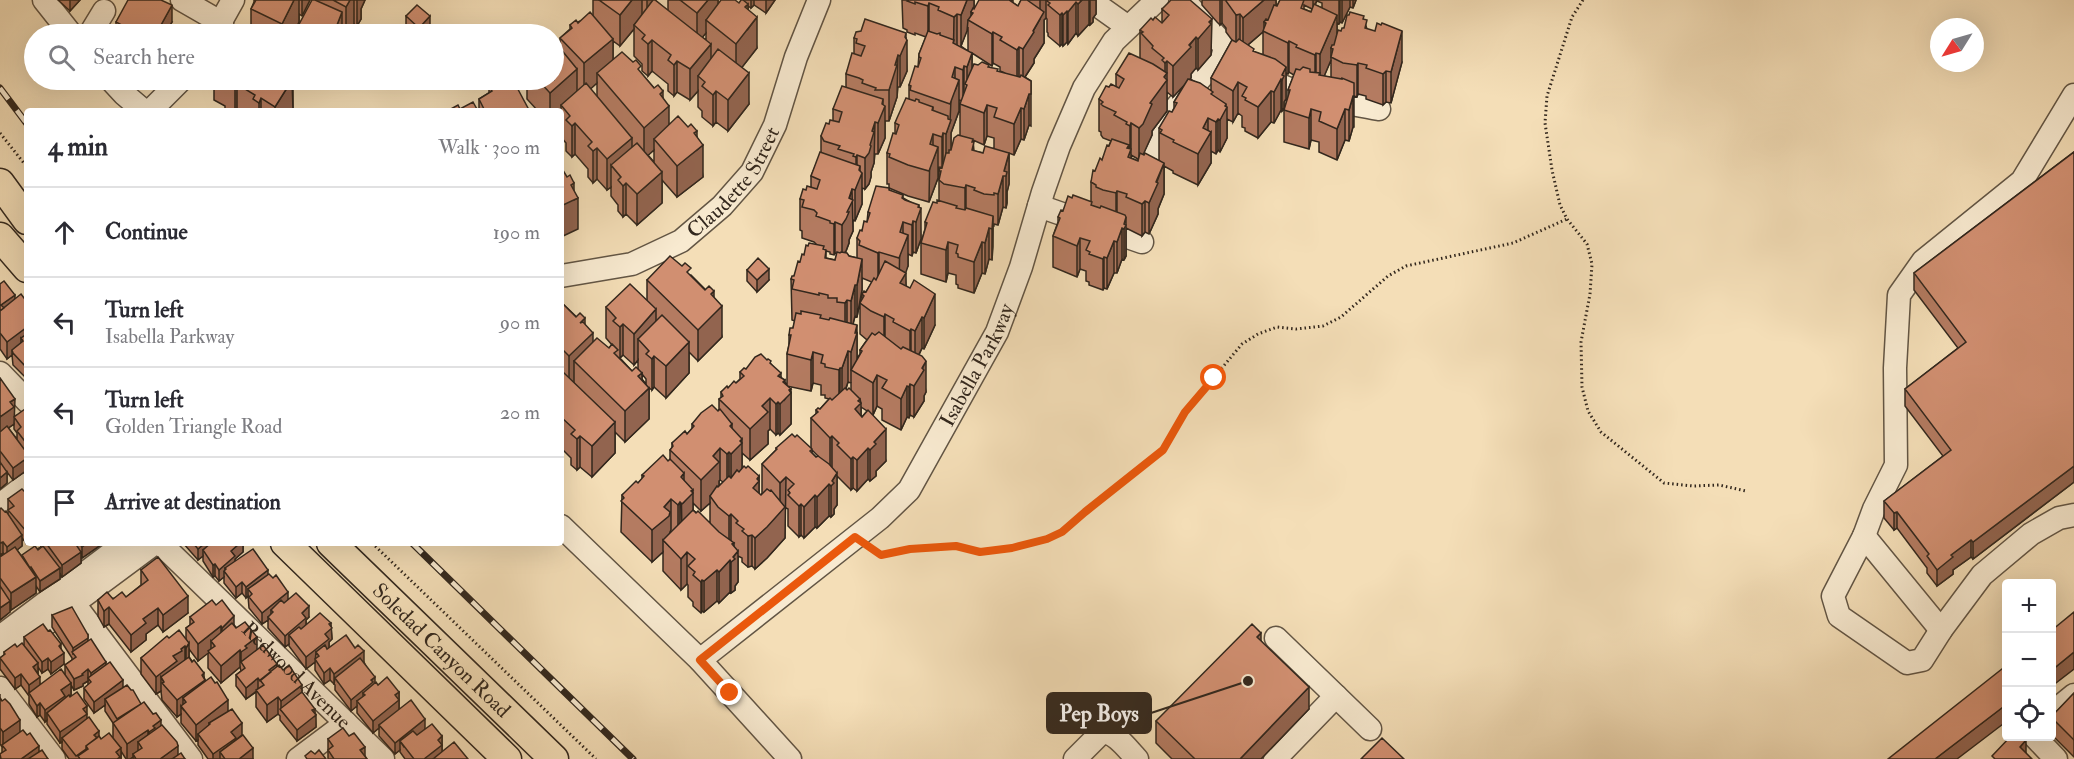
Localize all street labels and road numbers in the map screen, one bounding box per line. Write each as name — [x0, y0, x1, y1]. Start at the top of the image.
street label: Claudette Street — [681, 122, 786, 244]
street label: Isabella Parkway — [933, 299, 1020, 432]
street label: Soledad Canyon Road — [367, 577, 517, 724]
street label: Redwood Avenue — [236, 616, 357, 735]

